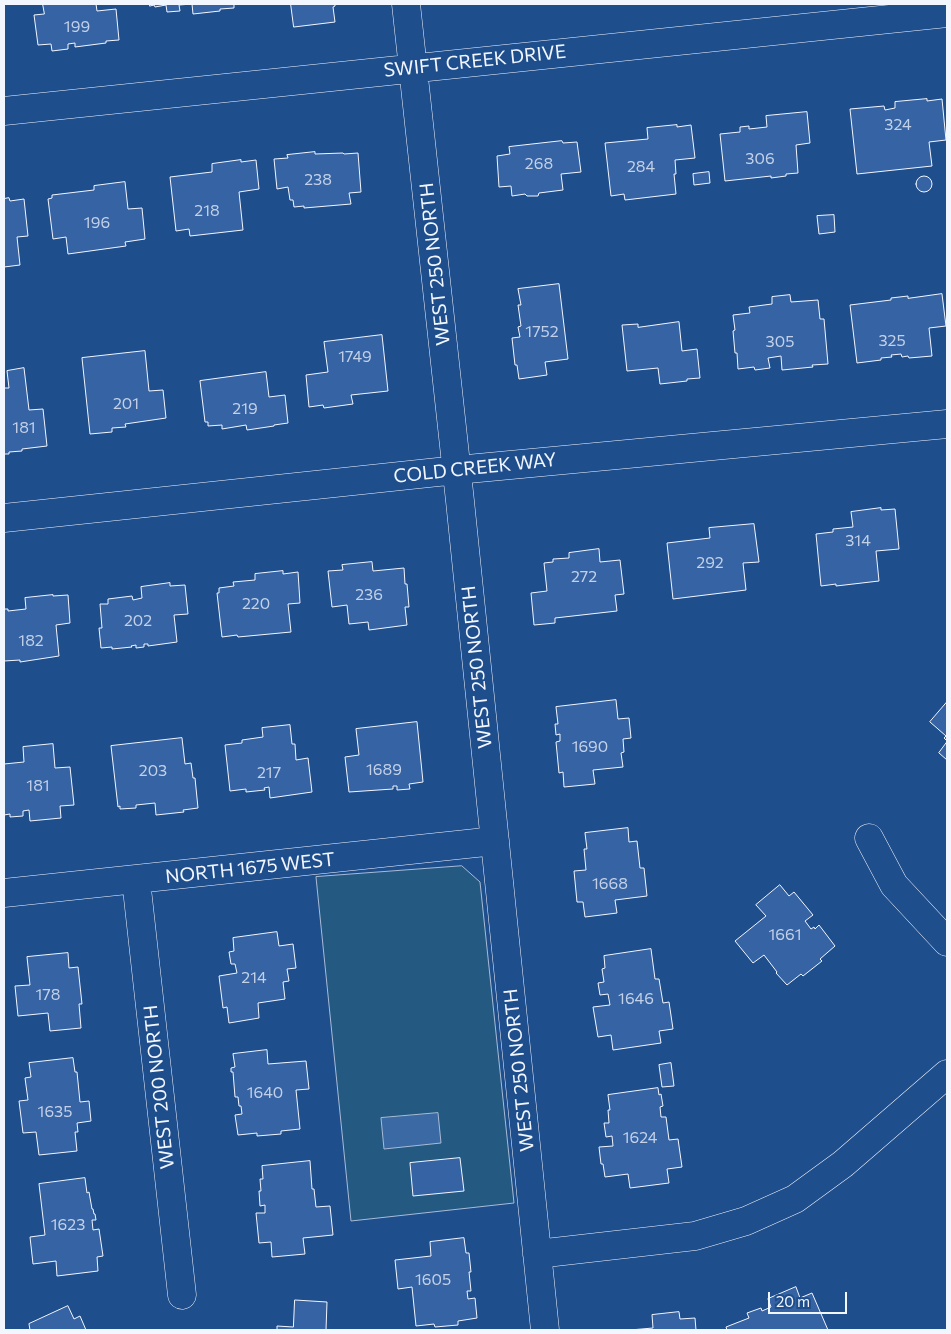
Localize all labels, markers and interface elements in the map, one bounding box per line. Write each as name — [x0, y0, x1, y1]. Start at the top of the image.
house number: 199 — [64, 17, 90, 37]
street label: SWIFT CREEK DRIVE — [383, 40, 567, 82]
house number: 324 — [884, 115, 912, 135]
house number: 306 — [745, 149, 775, 169]
house number: 268 — [525, 154, 553, 174]
house number: 284 — [627, 157, 655, 177]
house number: 238 — [304, 170, 332, 190]
street label: WEST 250 NORTH — [415, 182, 455, 346]
house number: 218 — [194, 201, 220, 221]
house number: 196 — [84, 213, 110, 233]
house number: 1752 — [525, 322, 559, 342]
house number: 325 — [878, 331, 906, 351]
house number: 305 — [766, 332, 794, 352]
house number: 1749 — [338, 347, 372, 367]
house number: 201 — [113, 394, 139, 414]
house number: 219 — [232, 399, 258, 419]
house number: 181 — [12, 418, 36, 438]
street label: COLD CREEK WAY — [392, 448, 558, 488]
house number: 314 — [845, 531, 871, 551]
house number: 292 — [696, 553, 724, 573]
house number: 272 — [571, 567, 597, 587]
house number: 236 — [355, 585, 383, 605]
street label: WEST 250 NORTH — [457, 585, 497, 749]
house number: 220 — [242, 594, 270, 614]
house number: 202 — [124, 611, 152, 631]
house number: 182 — [18, 631, 44, 651]
house number: 1690 — [572, 737, 608, 757]
house number: 1689 — [366, 760, 402, 780]
house number: 203 — [139, 761, 167, 781]
house number: 217 — [257, 763, 281, 783]
house number: 181 — [26, 776, 50, 796]
street label: NORTH 1675 WEST — [164, 848, 336, 888]
house number: 1668 — [592, 874, 628, 894]
house number: 1661 — [768, 925, 802, 945]
house number: 214 — [241, 968, 267, 988]
house number: 178 — [36, 985, 60, 1005]
street label: WEST 250 NORTH — [499, 988, 539, 1152]
house number: 1646 — [618, 989, 654, 1009]
street label: WEST 200 NORTH — [139, 1004, 179, 1170]
house number: 1640 — [247, 1083, 283, 1103]
house number: 1635 — [38, 1102, 72, 1122]
house number: 1624 — [623, 1128, 657, 1148]
house number: 1623 — [51, 1215, 85, 1235]
house number: 1605 — [415, 1270, 451, 1290]
scale bar — [771, 1282, 850, 1314]
text: 20 m — [776, 1292, 810, 1310]

